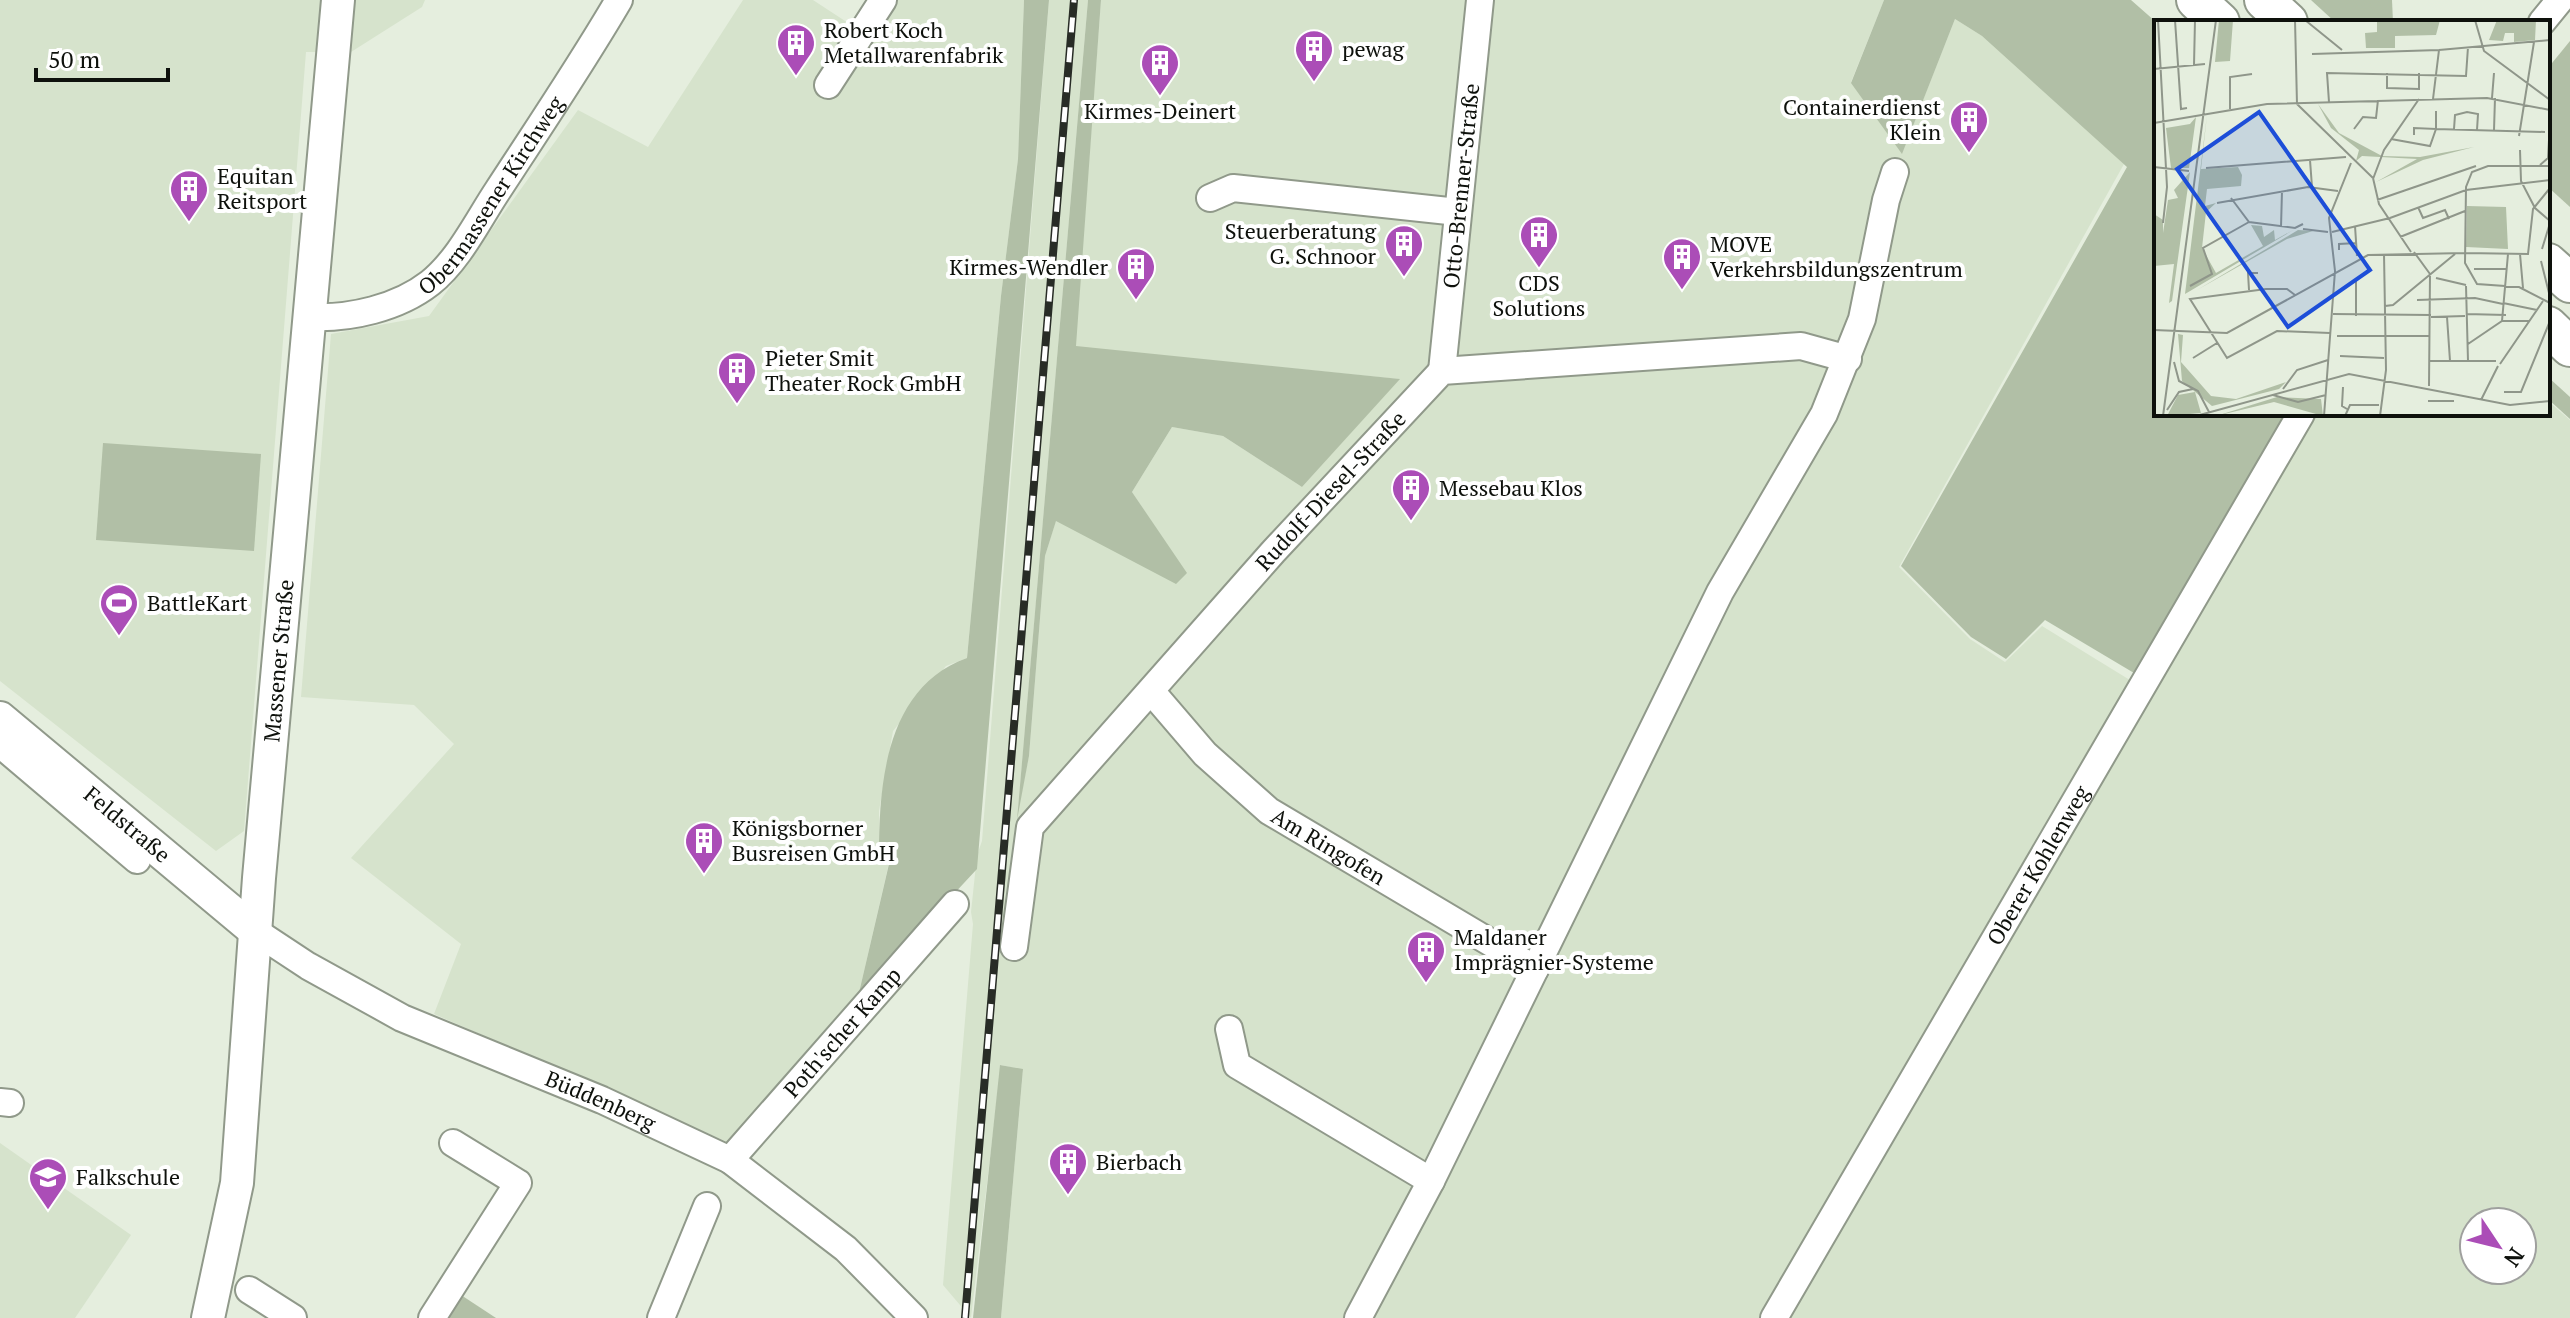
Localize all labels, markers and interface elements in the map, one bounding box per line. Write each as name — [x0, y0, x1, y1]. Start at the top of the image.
place label: Robert Koch Metallwarenfabrik — [824, 15, 1004, 69]
inset map — [2154, 20, 2550, 416]
building icon: Robert Koch Metallwarenfabrik — [775, 22, 817, 77]
building icon: pewag — [1293, 28, 1335, 83]
scale bar — [36, 32, 168, 82]
place label: pewag — [1342, 34, 1405, 63]
building icon: Kirmes-Deinert — [1139, 42, 1181, 97]
text: 50 m — [48, 43, 100, 75]
street label: Otto-Brenner-Straße — [1436, 82, 1485, 290]
street label: Obermassener Kirchweg — [412, 90, 570, 301]
place label: Containerdienst Klein — [1783, 92, 1941, 146]
place label: Kirmes-Deinert — [1084, 96, 1236, 125]
building icon: Containerdienst Klein — [1948, 99, 1990, 154]
place label: Equitan Reitsport — [217, 161, 307, 215]
building icon: Equitan Reitsport — [168, 168, 210, 223]
building icon: CDS Solutions — [1518, 214, 1560, 269]
place label: Steuerberatung G. Schnoor — [1225, 216, 1377, 270]
building icon: Steuerberatung G. Schnoor — [1383, 223, 1425, 278]
place label: MOVE Verkehrsbildungszentrum — [1710, 229, 1963, 283]
building icon: MOVE Verkehrsbildungszentrum — [1661, 236, 1703, 291]
building icon: Kirmes-Wendler — [1115, 246, 1157, 301]
place label: Kirmes-Wendler — [949, 252, 1109, 281]
place label: CDS Solutions — [1493, 268, 1585, 322]
place label: Pieter Smit Theater Rock GmbH — [765, 343, 962, 397]
building icon: Pieter Smit Theater Rock GmbH — [716, 350, 758, 405]
street label: Rudolf-Diesel-Straße — [1248, 404, 1412, 576]
building icon: Messebau Klos — [1390, 467, 1432, 522]
place label: Messebau Klos — [1439, 473, 1583, 502]
street label: Massener Straße — [256, 578, 300, 743]
sports icon: BattleKart — [98, 582, 140, 637]
place label: BattleKart — [147, 588, 248, 617]
street label: Feldstraße — [78, 779, 177, 869]
street label: Oberer Kohlenweg — [1980, 780, 2096, 950]
street label: Am Ringofen — [1266, 801, 1391, 891]
place label: Königsborner Busreisen GmbH — [732, 813, 895, 867]
building icon: Königsborner Busreisen GmbH — [683, 820, 725, 875]
place label: Maldaner Imprägnier-Systeme — [1454, 922, 1654, 976]
building icon: Maldaner Imprägnier-Systeme — [1405, 929, 1447, 984]
street label: Poth'scher Kamp — [777, 961, 907, 1103]
street label: Büddenberg — [541, 1063, 661, 1137]
building icon: Bierbach — [1047, 1141, 1089, 1196]
place label: Bierbach — [1096, 1147, 1182, 1176]
school or university icon: Falkschule — [27, 1156, 69, 1211]
place label: Falkschule — [76, 1162, 180, 1191]
north arrow — [2458, 1206, 2538, 1286]
text: N — [2498, 1243, 2531, 1273]

